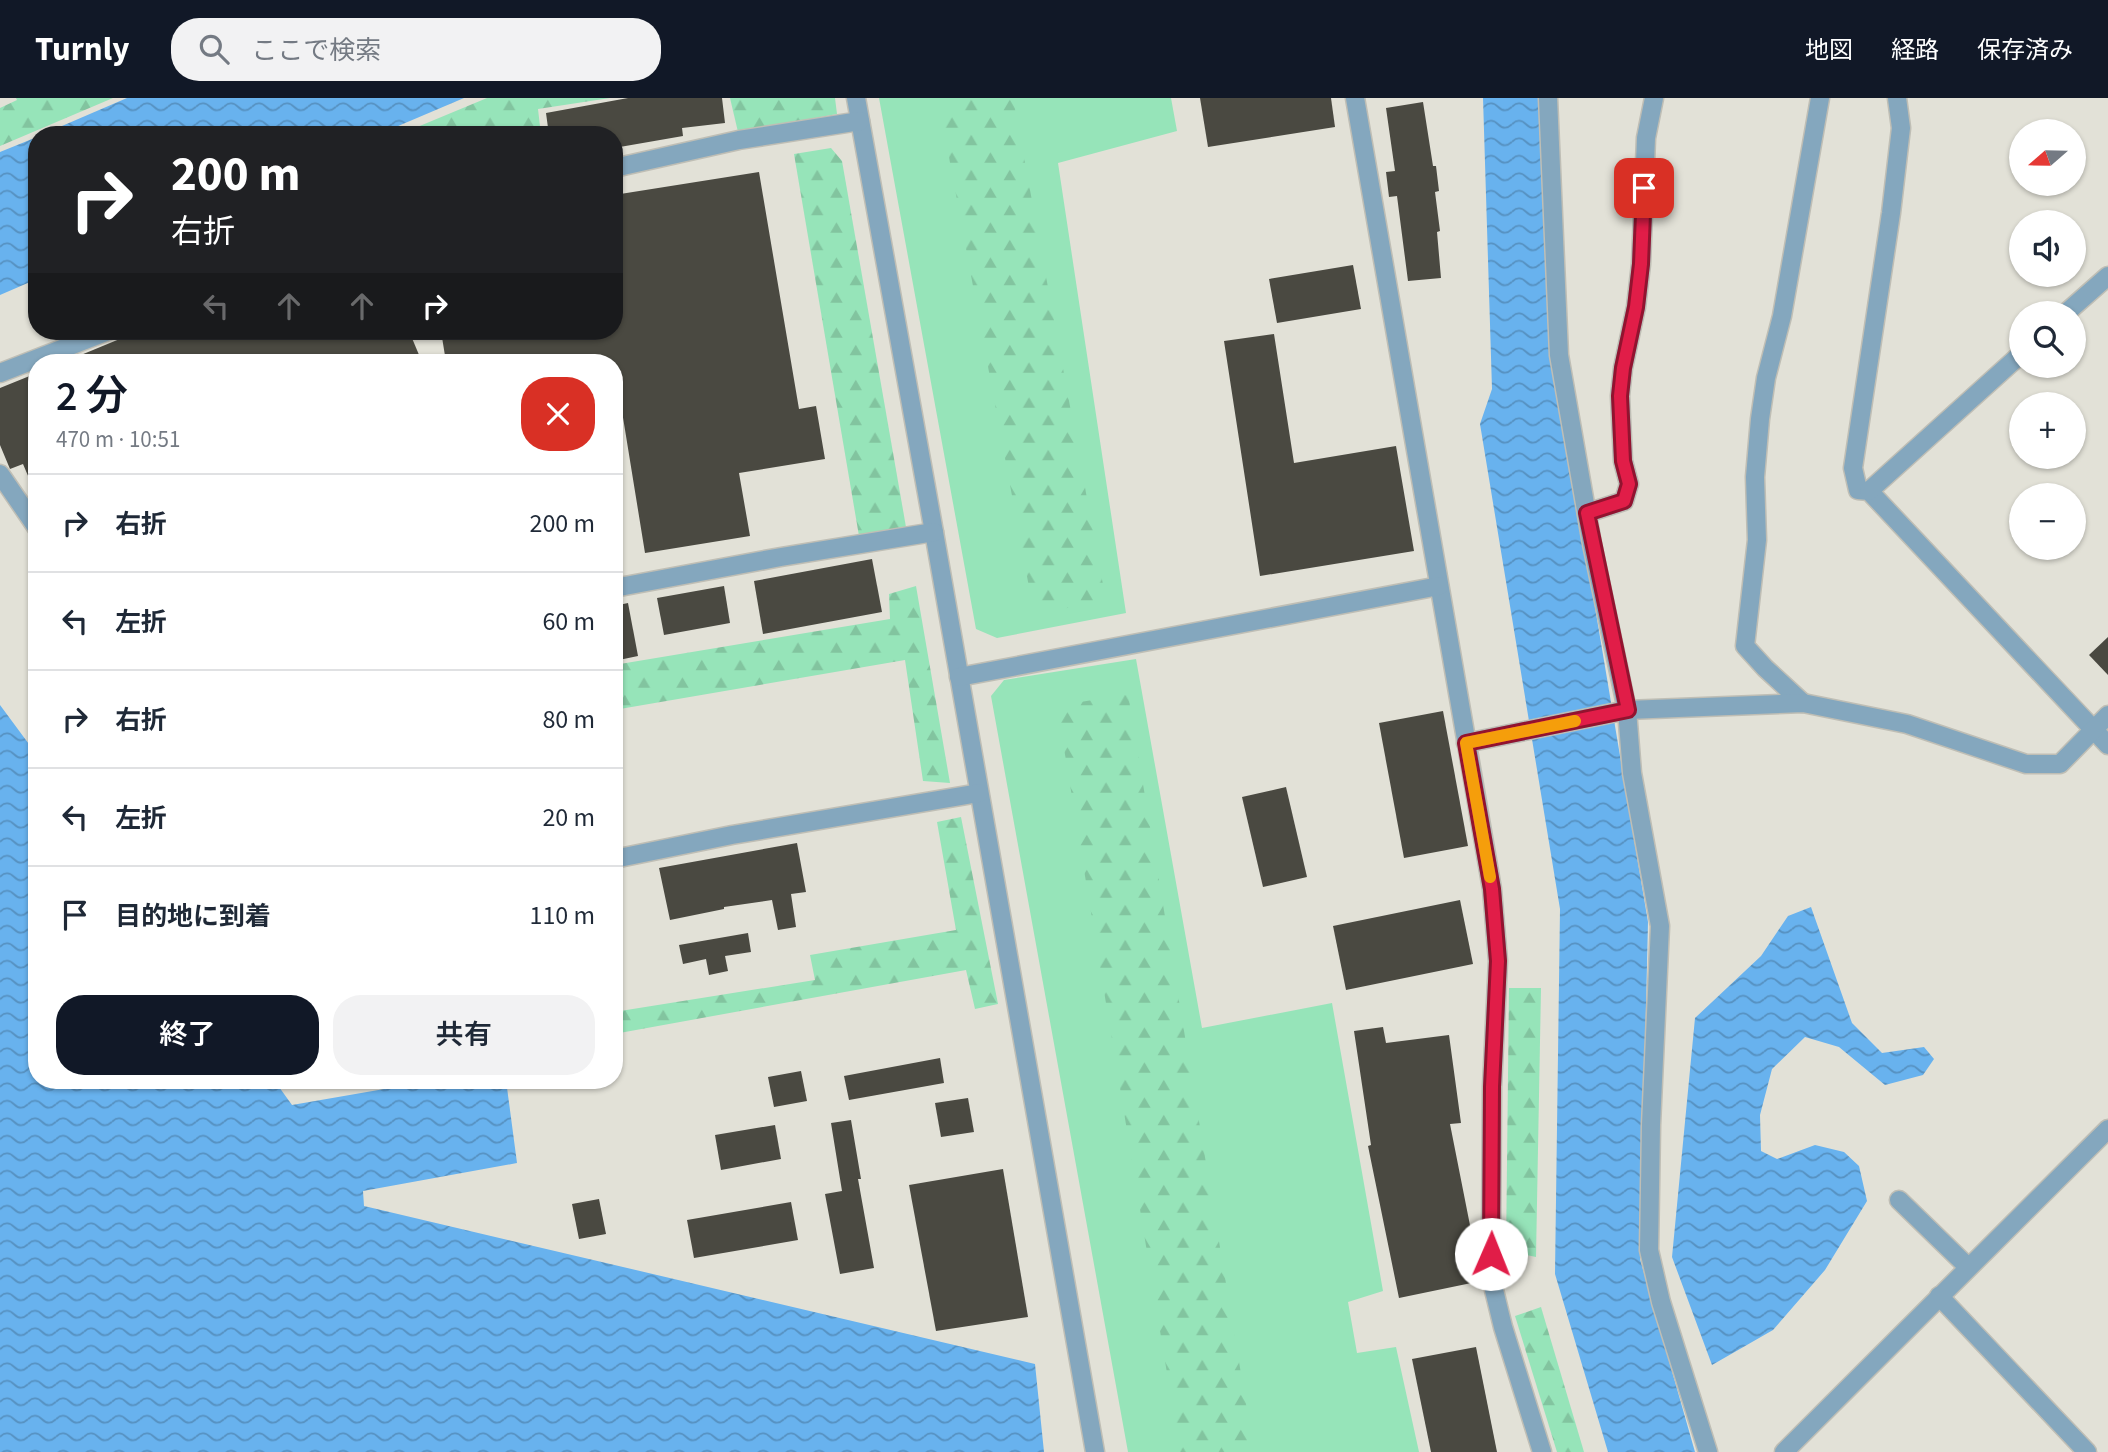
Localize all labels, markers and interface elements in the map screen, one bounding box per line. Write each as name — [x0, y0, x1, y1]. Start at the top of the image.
search box — [171, 18, 661, 81]
text: Turnly — [35, 26, 129, 73]
icon: search — [195, 30, 233, 68]
text: ここで検索 — [251, 32, 381, 69]
text: 地図 — [1805, 33, 1853, 68]
text: 経路 — [1891, 33, 1939, 68]
text: 保存済み — [1977, 33, 2073, 68]
north arrow — [2009, 119, 2086, 196]
map controls — [2009, 119, 2086, 560]
text: 200 m — [171, 140, 300, 210]
icon: right — [56, 154, 147, 245]
pin — [1614, 158, 1674, 218]
icon: arrive — [1625, 169, 1663, 207]
text: 右折 — [171, 209, 235, 255]
button: sound — [2009, 210, 2086, 287]
icon: left — [197, 287, 235, 325]
icon: ahead — [270, 287, 308, 325]
icon: ahead — [343, 287, 381, 325]
icon: right — [416, 287, 454, 325]
button: search — [2009, 301, 2086, 378]
text: 2 分 — [56, 367, 128, 427]
button: close — [521, 377, 595, 451]
button: + — [2009, 392, 2086, 469]
text: 470 m · 10:51 — [56, 423, 180, 456]
button: − — [2009, 483, 2086, 560]
icon: right — [56, 504, 94, 542]
text: 200 m — [529, 505, 595, 542]
text: 右折 — [115, 506, 167, 543]
icon: left — [56, 602, 94, 640]
text: 60 m — [542, 603, 595, 640]
text: 左折 — [115, 604, 167, 641]
icon: right — [56, 700, 94, 738]
text: 80 m — [542, 701, 595, 738]
text: 右折 — [115, 702, 167, 739]
icon: left — [56, 798, 94, 836]
text: 20 m — [542, 799, 595, 836]
text: 左折 — [115, 800, 167, 837]
icon: arrive — [56, 896, 94, 934]
text: 110 m — [529, 897, 595, 934]
text: 目的地に到着 — [115, 898, 271, 935]
button: 終了 — [56, 995, 319, 1075]
button: 共有 — [333, 995, 595, 1075]
position arrow — [1454, 1217, 1528, 1291]

